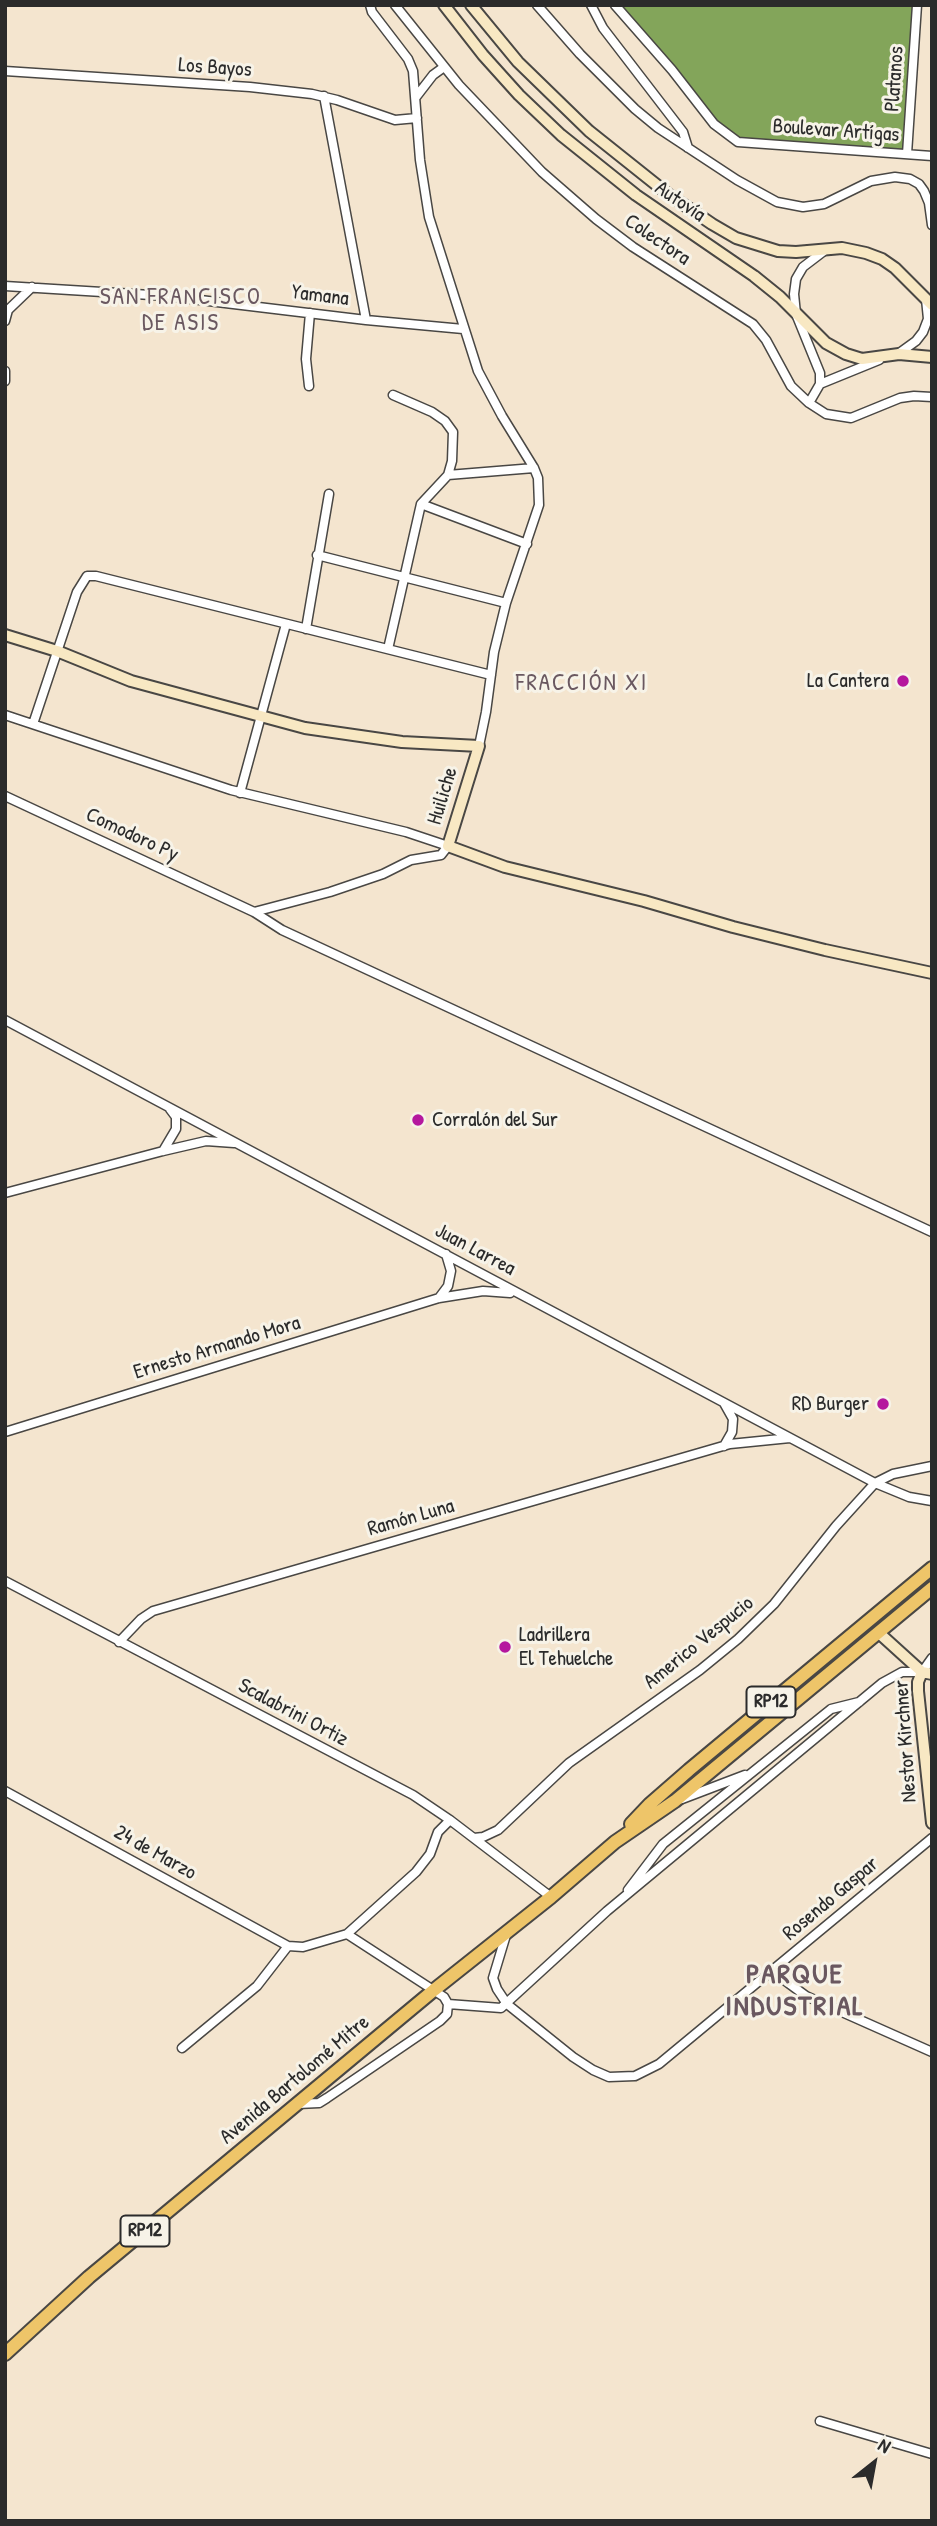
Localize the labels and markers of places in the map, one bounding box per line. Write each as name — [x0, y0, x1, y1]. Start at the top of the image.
place label: La Cantera — [807, 668, 889, 694]
marker: La Cantera — [895, 673, 911, 689]
place label: Corralón del Sur — [432, 1107, 558, 1133]
marker: Corralón del Sur — [410, 1112, 426, 1128]
place label: RD Burger — [792, 1391, 869, 1417]
marker: RD Burger — [875, 1396, 891, 1412]
place label: Ladrillera El Tehuelche — [519, 1622, 613, 1672]
marker: Ladrillera El Tehuelche — [497, 1639, 513, 1655]

